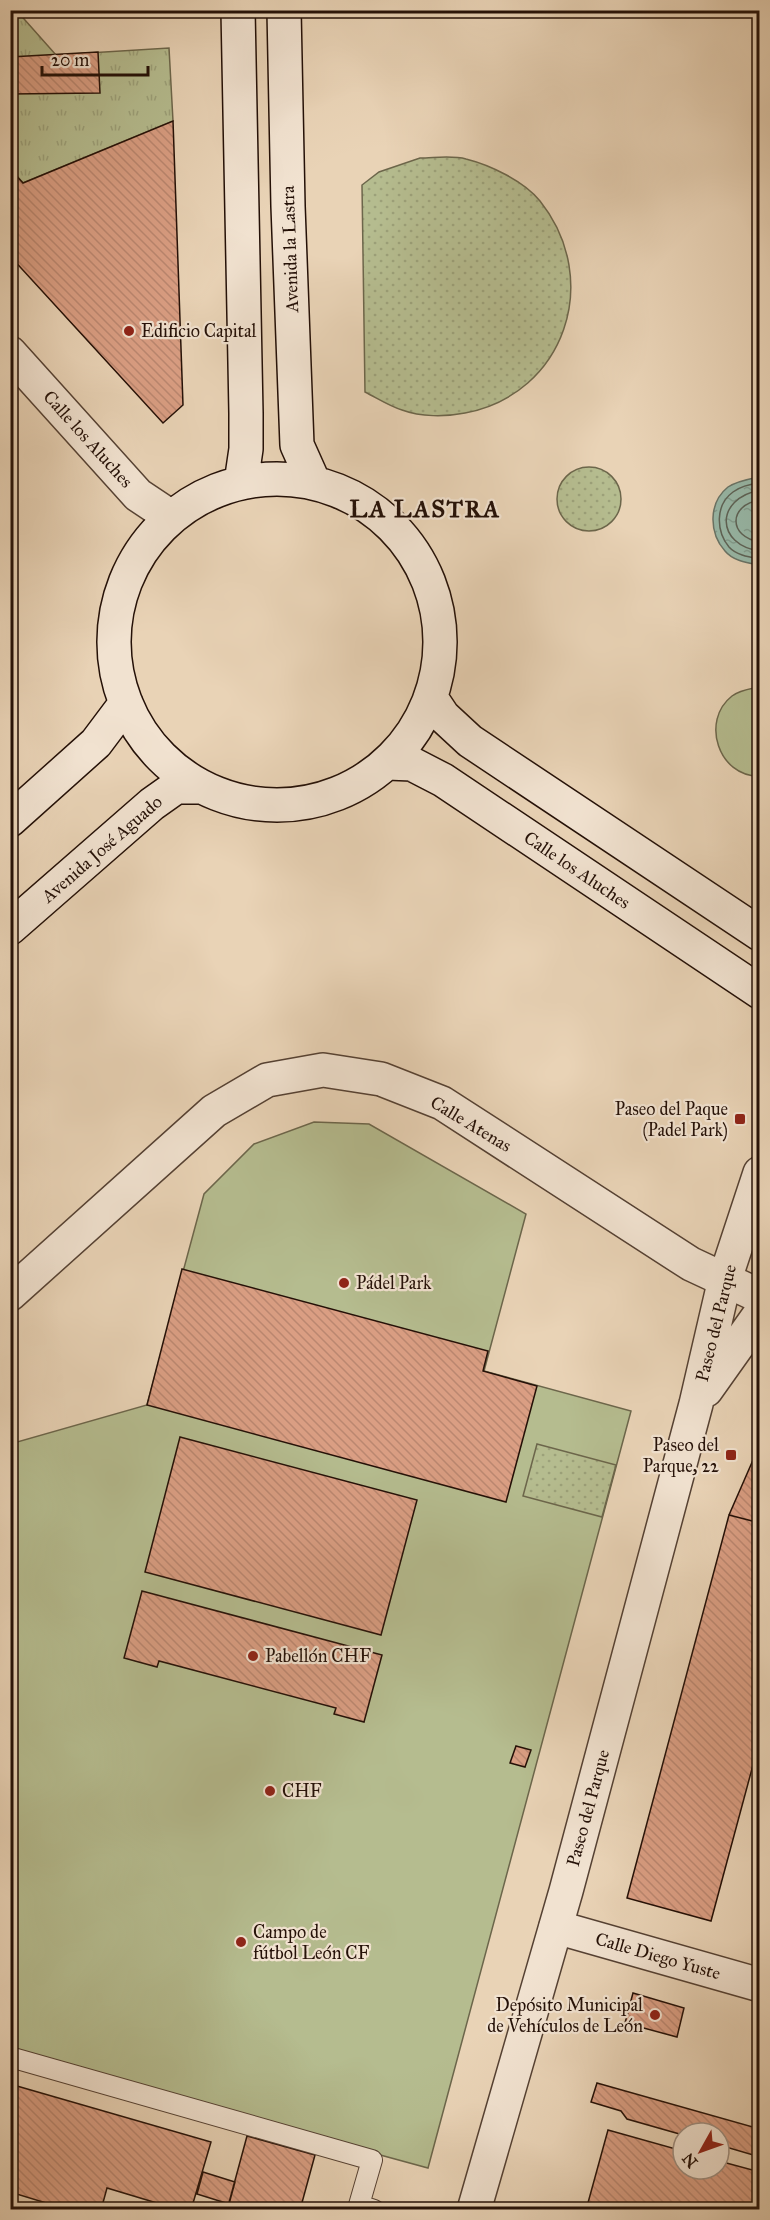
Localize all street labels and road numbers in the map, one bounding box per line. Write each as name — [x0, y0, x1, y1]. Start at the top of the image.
street label: Avenida la Lastra — [277, 185, 303, 314]
street label: Calle los Aluches — [39, 386, 137, 492]
street label: Avenida José Aguado — [36, 791, 167, 909]
street label: Calle los Aluches — [520, 826, 634, 914]
street label: Calle Atenas — [426, 1091, 516, 1157]
street label: Paseo del Parque — [691, 1262, 742, 1384]
street label: Paseo del Parque — [562, 1747, 615, 1869]
street label: Calle Diego Yuste — [593, 1928, 723, 1985]

